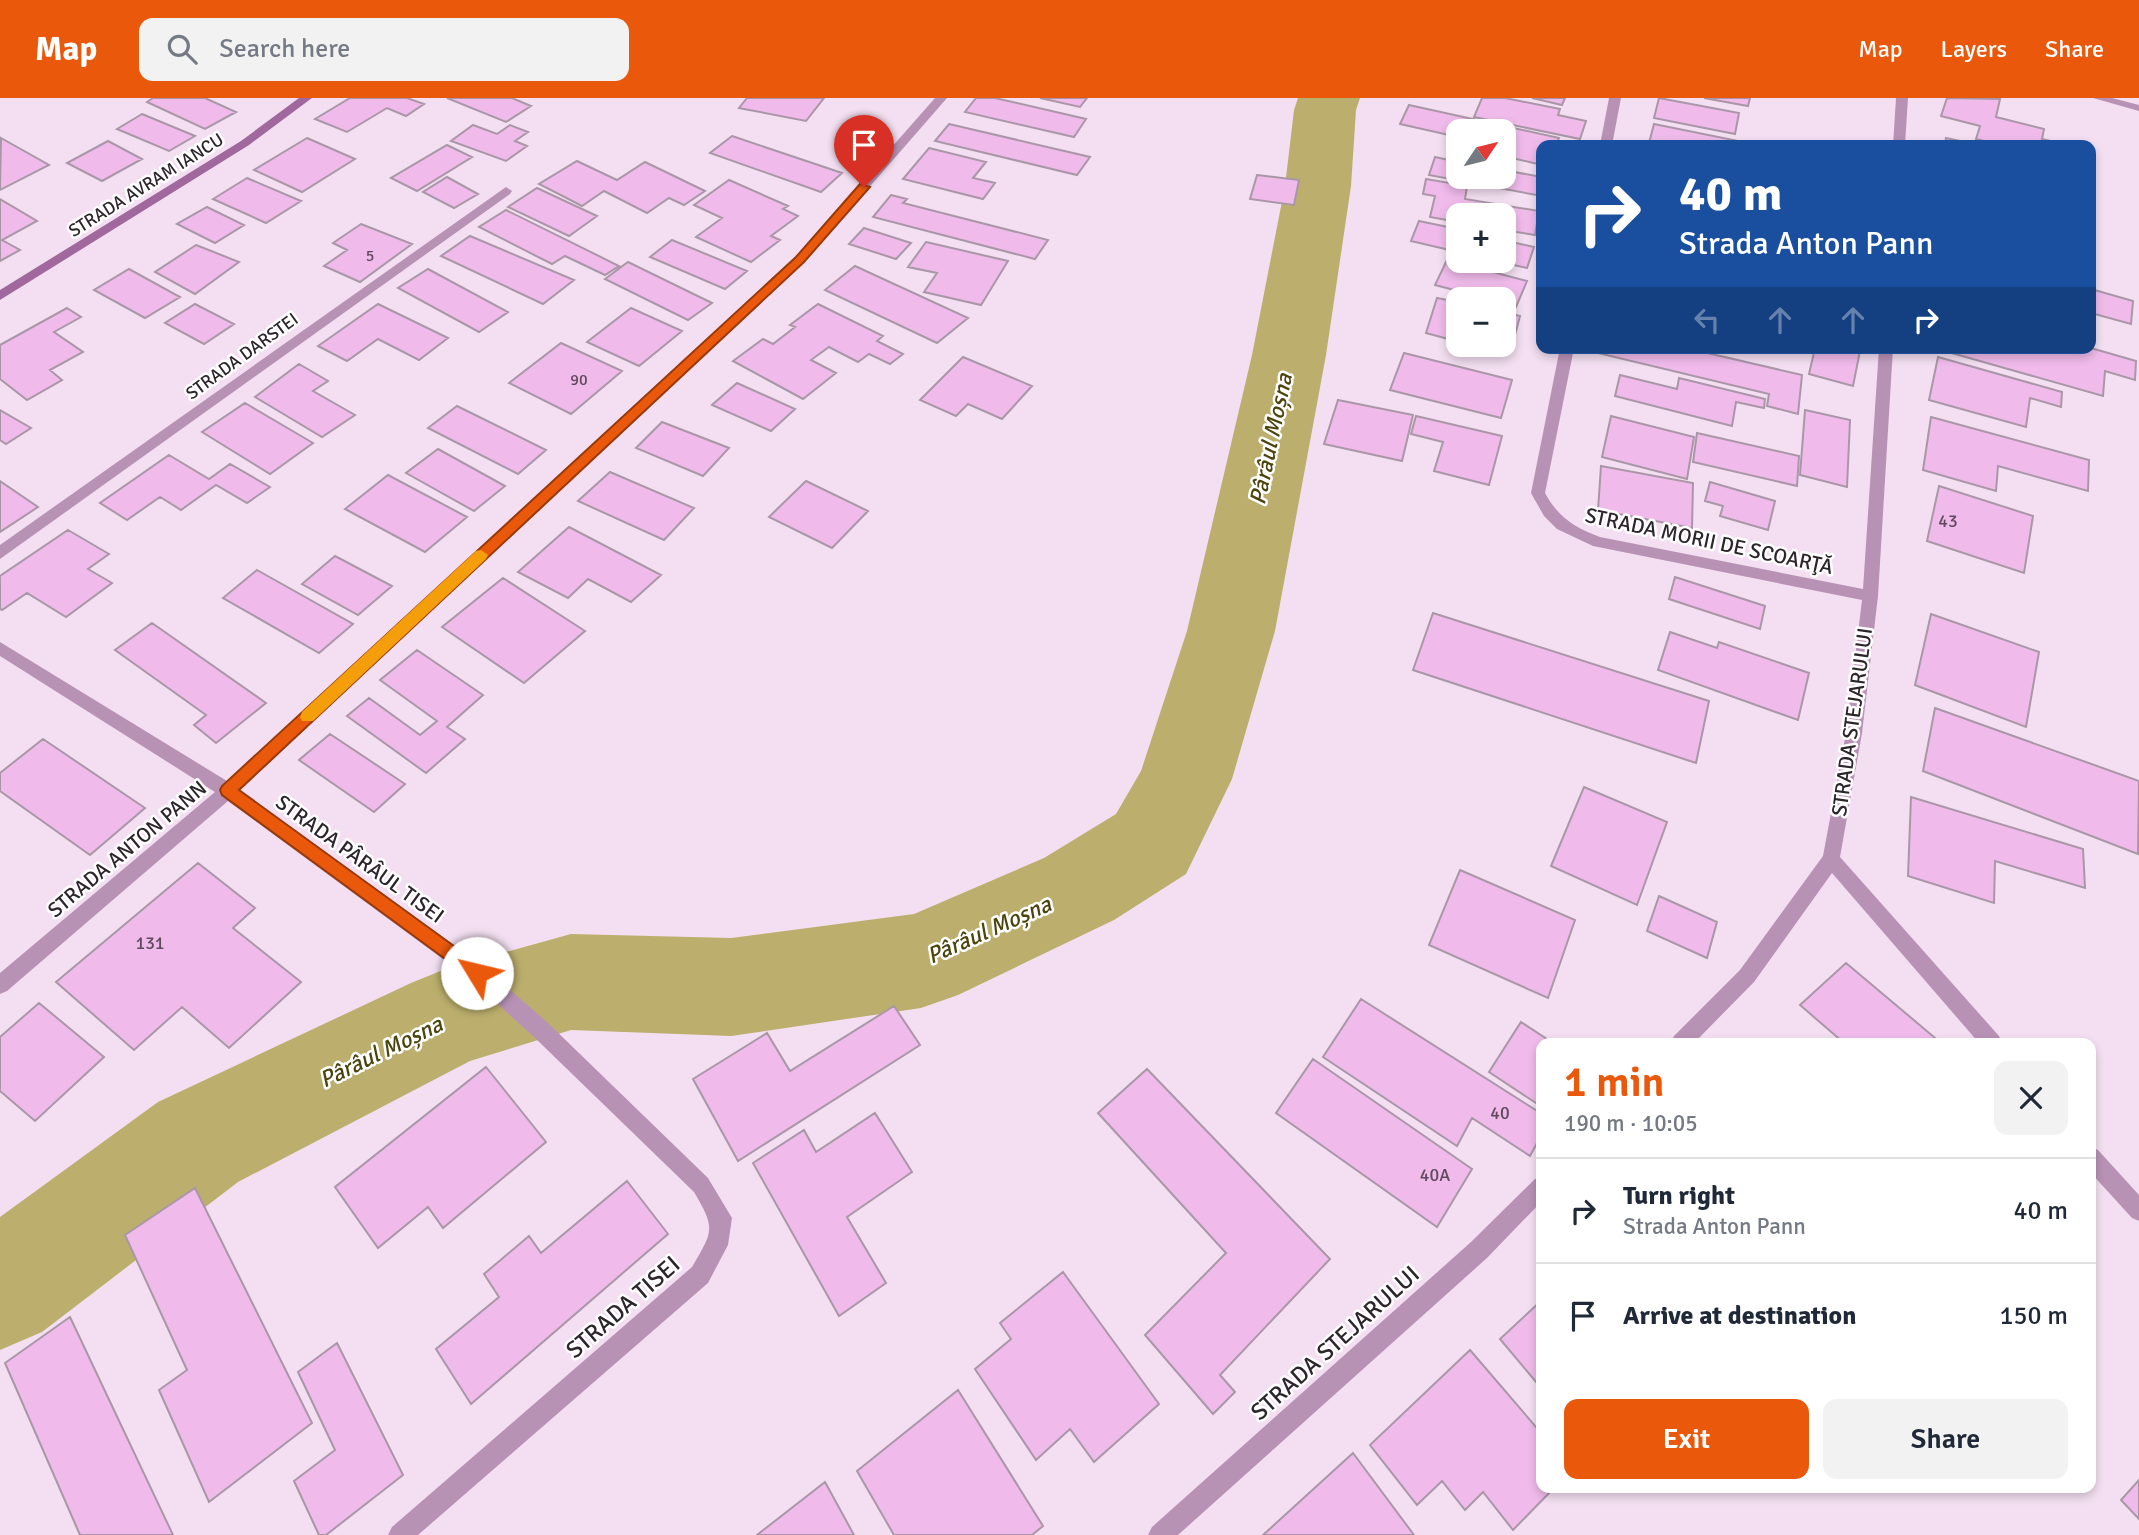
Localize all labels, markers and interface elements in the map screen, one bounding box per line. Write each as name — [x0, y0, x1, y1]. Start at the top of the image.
search box — [139, 18, 629, 81]
text: Map — [35, 29, 97, 70]
icon: search — [163, 30, 201, 68]
text: Search here — [219, 33, 350, 65]
text: Map — [1858, 34, 1903, 64]
text: Layers — [1941, 34, 2007, 64]
text: Share — [2045, 34, 2104, 64]
pin — [834, 115, 894, 187]
north arrow — [1446, 119, 1516, 189]
map controls — [1446, 119, 1516, 357]
icon: arrive — [845, 126, 883, 164]
street label: STRADA AVRAM IANCU — [64, 128, 228, 242]
text: 40 m — [1679, 164, 1782, 224]
icon: right — [1564, 168, 1655, 259]
button: + — [1446, 203, 1516, 273]
text: Strada Anton Pann — [1679, 224, 1934, 263]
house number: 5 — [366, 246, 374, 266]
button: − — [1446, 287, 1516, 357]
icon: left — [1688, 301, 1726, 339]
icon: ahead — [1761, 301, 1799, 339]
icon: ahead — [1834, 301, 1872, 339]
icon: right — [1907, 301, 1945, 339]
street label: STRADA DARSTEI — [181, 308, 303, 404]
water label: Pârâul Moșna — [1243, 369, 1299, 507]
house number: 90 — [570, 370, 588, 390]
street label: STRADA MORII DE SCOARŢĂ — [1583, 502, 1836, 580]
house number: 43 — [1938, 510, 1958, 532]
street label: STRADA STEJARULUI — [1826, 626, 1878, 818]
street label: STRADA ANTON PANN — [42, 775, 212, 923]
street label: STRADA PÂRÂUL TISEI — [271, 789, 449, 929]
water label: Pârâul Moșna — [922, 889, 1057, 970]
house number: 131 — [135, 932, 165, 954]
position arrow — [440, 936, 514, 1010]
water label: Pârâul Moșna — [315, 1009, 448, 1094]
text: 1 min — [1564, 1057, 1665, 1108]
button: close — [1994, 1061, 2068, 1135]
house number: 40 — [1490, 1102, 1510, 1124]
text: 190 m · 10:05 — [1564, 1109, 1698, 1138]
house number: 40A — [1420, 1164, 1450, 1186]
text: Turn right — [1623, 1180, 1735, 1212]
icon: right — [1564, 1192, 1602, 1230]
text: 40 m — [2013, 1195, 2068, 1227]
text: Strada Anton Pann — [1623, 1212, 1806, 1241]
street label: STRADA TISEI — [560, 1249, 686, 1365]
street label: STRADA STEJARULUI — [1244, 1259, 1426, 1427]
icon: arrive — [1564, 1297, 1602, 1335]
text: Arrive at destination — [1623, 1300, 1856, 1332]
text: 150 m — [1999, 1300, 2068, 1332]
button: Exit — [1564, 1399, 1809, 1479]
button: Share — [1823, 1399, 2068, 1479]

